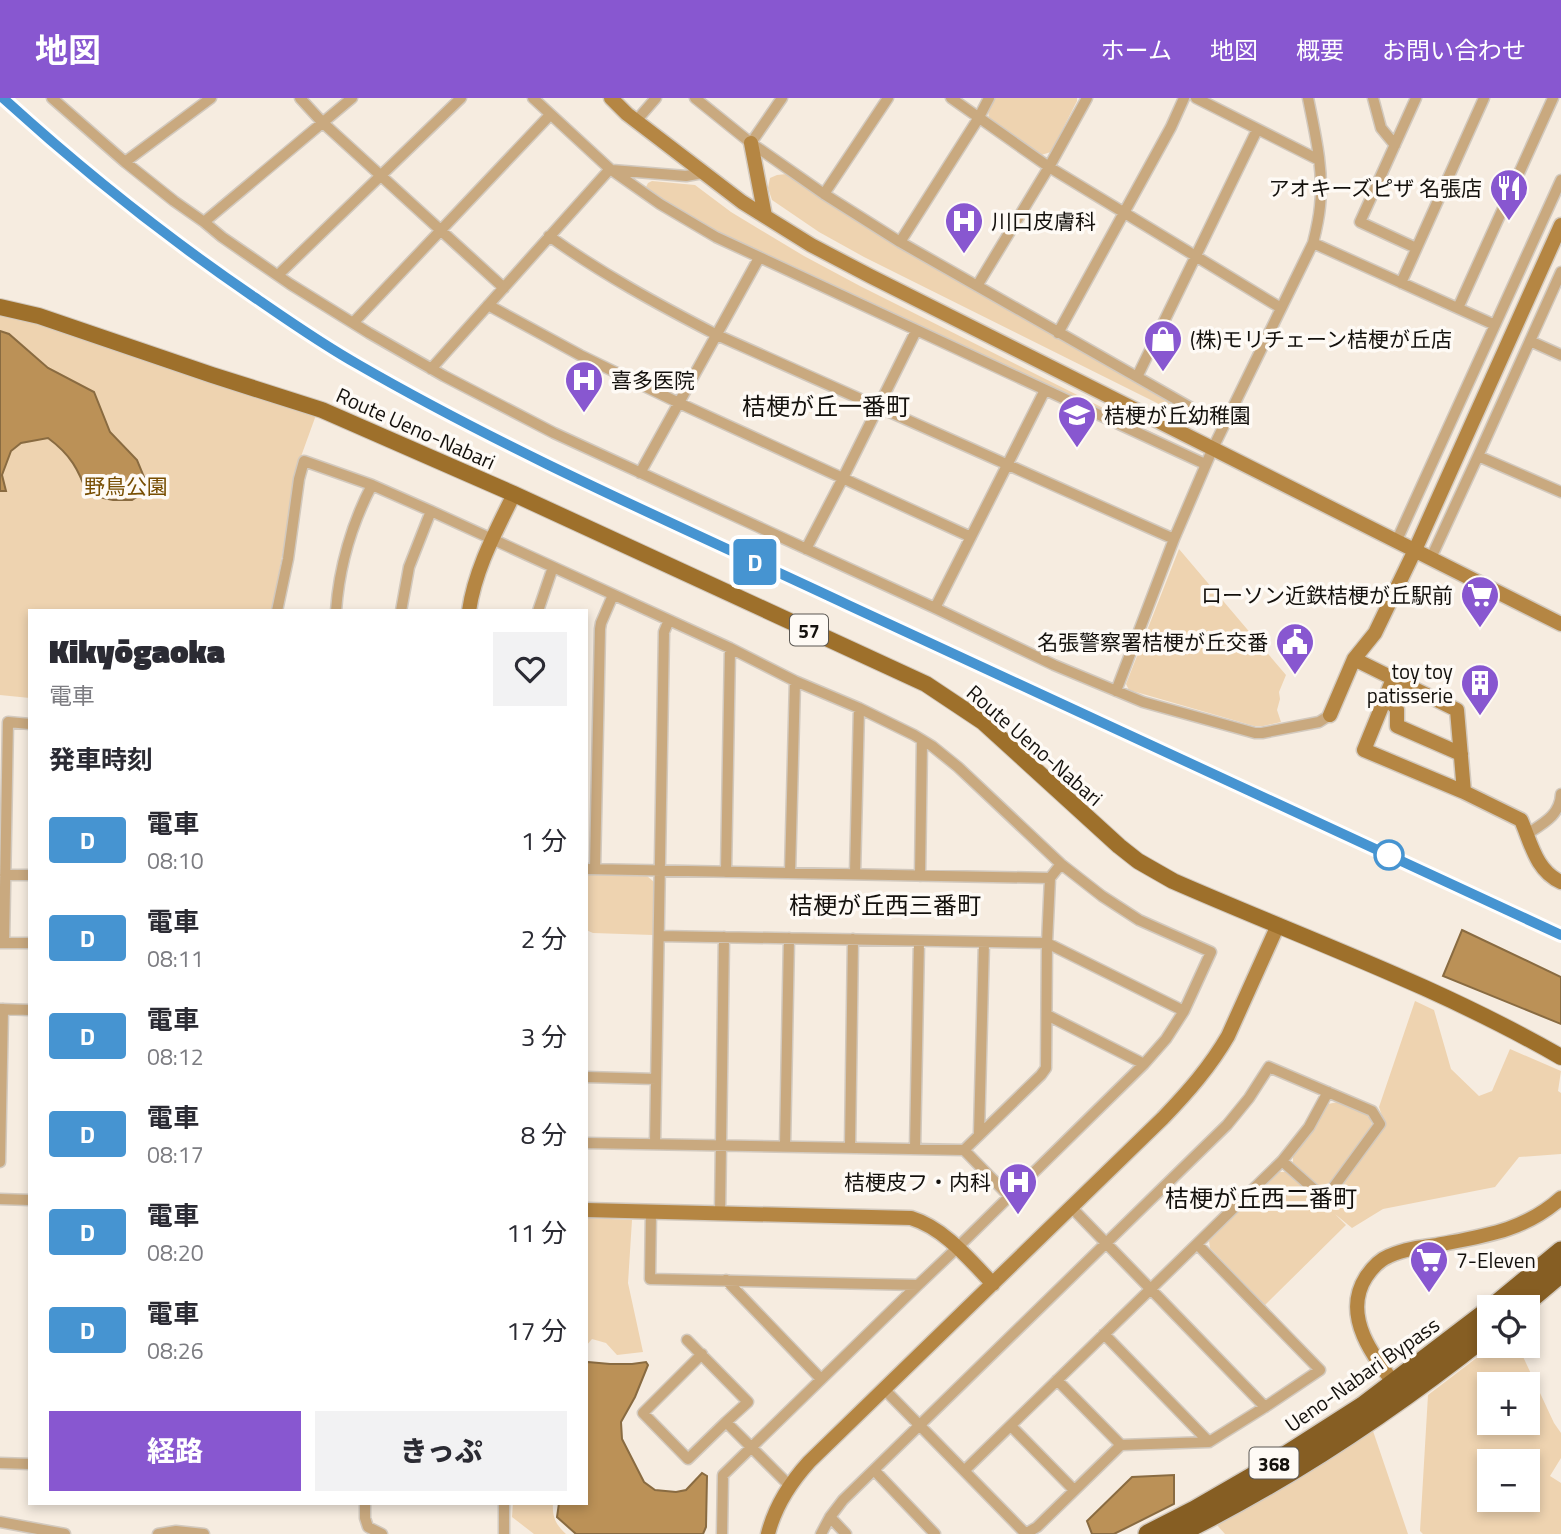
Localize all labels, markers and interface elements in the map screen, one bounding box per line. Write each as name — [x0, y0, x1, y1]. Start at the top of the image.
text: 地図 — [35, 25, 101, 75]
text: ホーム — [1101, 32, 1172, 68]
text: 地図 — [1210, 32, 1258, 68]
text: 概要 — [1296, 32, 1344, 68]
text: お問い合わせ — [1382, 32, 1526, 68]
restaurant icon: アオキーズピザ 名張店 — [1488, 167, 1530, 222]
place label: アオキーズピザ 名張店 — [1268, 172, 1482, 204]
hospital icon: 川口皮膚科 — [943, 200, 985, 255]
place label: 川口皮膚科 — [991, 205, 1096, 237]
shop icon: (株)モリチェーン桔梗が丘店 — [1142, 318, 1184, 373]
place label: (株)モリチェーン桔梗が丘店 — [1190, 323, 1452, 355]
hospital icon: 喜多医院 — [563, 359, 605, 414]
place label: 喜多医院 — [611, 364, 695, 396]
street label: Route Ueno-Nabari — [331, 379, 501, 477]
district label: 桔梗が丘一番町 — [742, 388, 910, 424]
school or university icon: 桔梗が丘幼稚園 — [1056, 394, 1098, 449]
place label: 桔梗が丘幼稚園 — [1104, 399, 1251, 431]
park label: 野鳥公園 — [84, 470, 168, 502]
line badge: D — [732, 539, 778, 585]
text: D — [747, 544, 763, 580]
supermarket icon: ローソン近鉄桔梗が丘駅前 — [1459, 574, 1501, 629]
place label: ローソン近鉄桔梗が丘駅前 — [1201, 579, 1453, 611]
road number: 57 — [790, 614, 828, 646]
public building icon: 名張警察署桔梗が丘交番 — [1274, 621, 1316, 676]
text: Kikyōgaoka — [49, 626, 225, 676]
place label: 名張警察署桔梗が丘交番 — [1037, 626, 1268, 658]
button: heart — [493, 632, 567, 706]
place label: toy toy patisserie — [1367, 655, 1453, 711]
building icon: toy toy patisserie — [1459, 662, 1501, 717]
street label: Route Ueno-Nabari — [960, 677, 1110, 813]
text: 電車 — [49, 678, 95, 713]
text: 発車時刻 — [49, 740, 153, 779]
text: 電車 — [147, 804, 199, 843]
text: 1 分 — [521, 821, 567, 860]
text: D — [80, 822, 95, 858]
unlabelled marker — [1374, 840, 1404, 870]
text: 08:10 — [147, 843, 204, 878]
district label: 桔梗が丘西三番町 — [789, 887, 981, 923]
text: 電車 — [147, 902, 199, 941]
text: 2 分 — [521, 919, 567, 958]
text: D — [80, 920, 95, 956]
text: 08:11 — [147, 941, 204, 976]
text: 電車 — [147, 1000, 199, 1039]
text: 3 分 — [521, 1017, 567, 1056]
text: D — [80, 1018, 95, 1054]
text: 08:12 — [147, 1039, 204, 1074]
text: 電車 — [147, 1098, 199, 1137]
text: 8 分 — [521, 1115, 567, 1154]
text: D — [80, 1116, 95, 1152]
text: 08:17 — [147, 1137, 204, 1172]
hospital icon: 桔梗皮フ・内科 — [997, 1161, 1039, 1216]
place label: 桔梗皮フ・内科 — [844, 1166, 991, 1198]
district label: 桔梗が丘西二番町 — [1165, 1180, 1357, 1216]
text: 電車 — [147, 1196, 199, 1235]
text: 11 分 — [506, 1213, 567, 1252]
text: D — [80, 1214, 95, 1250]
text: 08:20 — [147, 1235, 204, 1270]
supermarket icon: 7-Eleven — [1408, 1239, 1450, 1294]
place label: 7-Eleven — [1456, 1244, 1536, 1276]
text: 電車 — [147, 1294, 199, 1333]
map controls — [1477, 1295, 1540, 1512]
button: locate — [1477, 1295, 1540, 1358]
street label: Ueno-Nabari Bypass — [1278, 1309, 1446, 1439]
text: 17 分 — [506, 1311, 567, 1350]
text: D — [80, 1312, 95, 1348]
text: 08:26 — [147, 1333, 204, 1368]
button: + — [1477, 1372, 1540, 1435]
button: 経路 — [49, 1411, 301, 1491]
button: きっぷ — [315, 1411, 567, 1491]
road number: 368 — [1250, 1448, 1298, 1478]
button: − — [1477, 1449, 1540, 1512]

